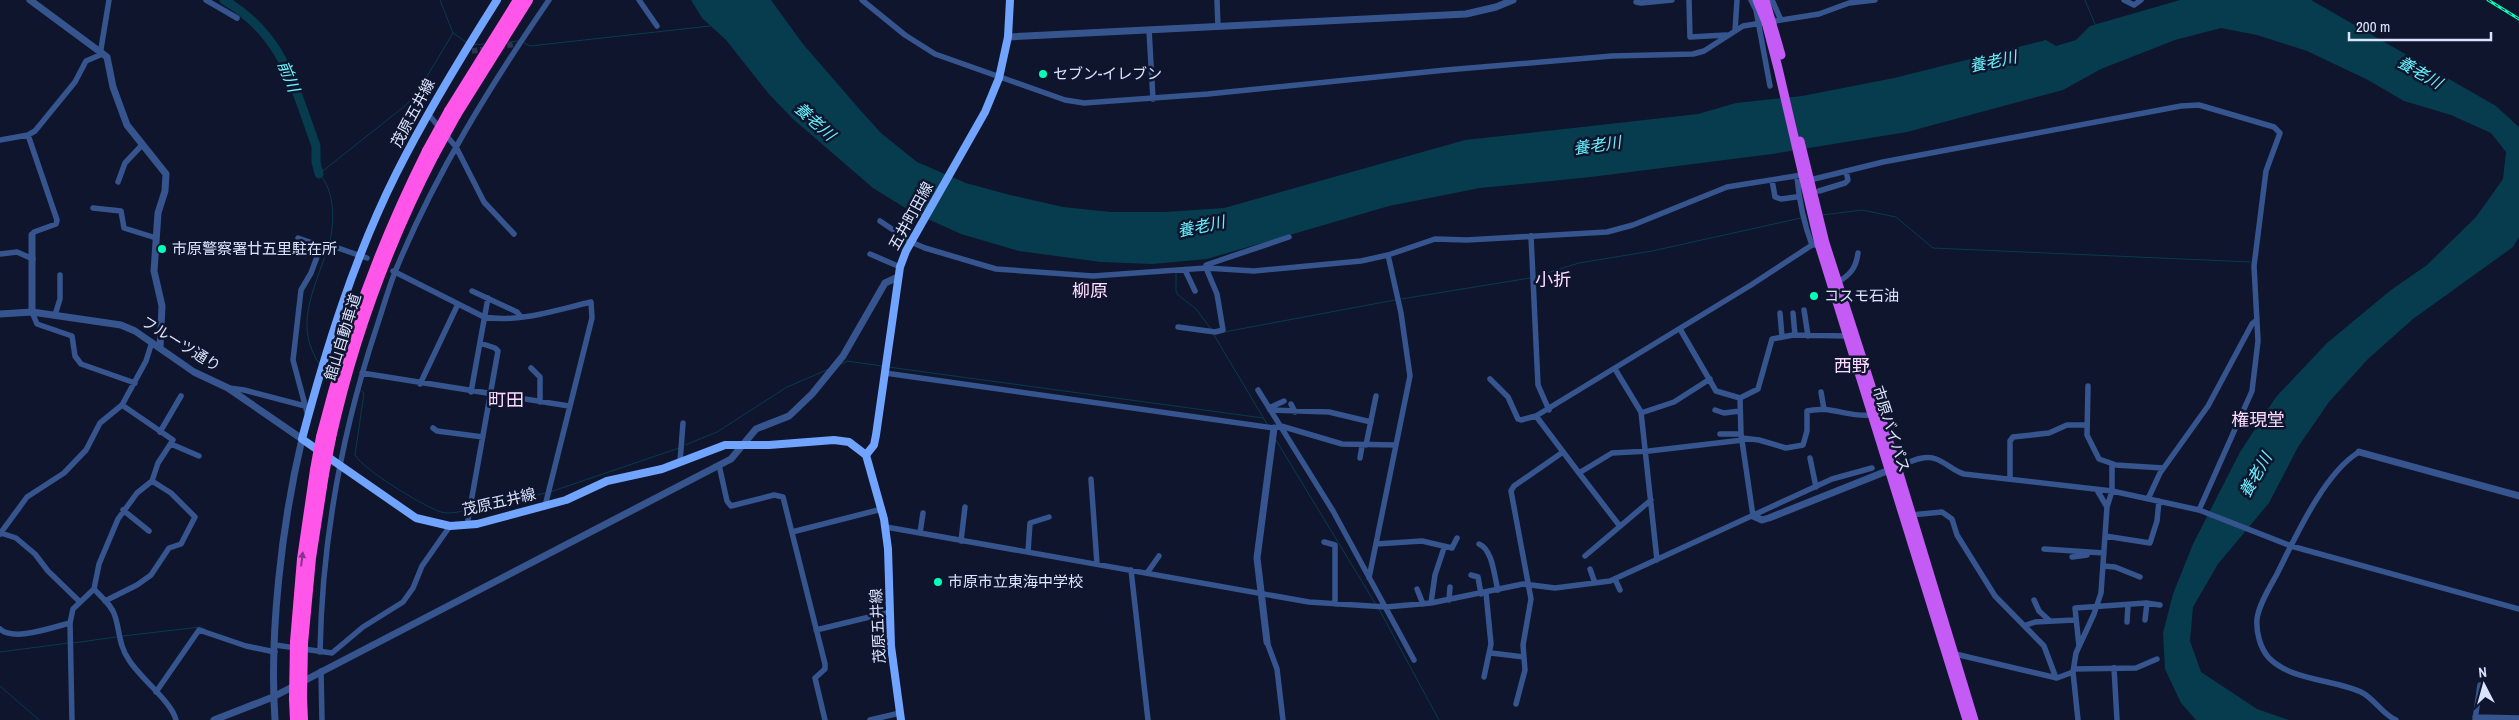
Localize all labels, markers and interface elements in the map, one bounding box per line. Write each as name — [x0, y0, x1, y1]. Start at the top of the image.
scale bar — [2349, 10, 2492, 42]
text: 200 m — [2356, 16, 2390, 37]
water label: 養老川 — [1967, 45, 2021, 77]
water label: 養老川 — [2394, 50, 2448, 95]
water label: 前川 — [273, 57, 306, 97]
place label: セブン-イレブン — [1053, 63, 1162, 84]
marker: セブン-イレブン — [1037, 68, 1049, 80]
street label: 茂原五井線 — [386, 75, 439, 151]
water label: 養老川 — [790, 97, 842, 147]
water label: 養老川 — [1572, 130, 1624, 159]
street label: 五井町田線 — [883, 178, 938, 254]
water label: 養老川 — [1175, 210, 1229, 242]
place label: 市原警察署廿五里駐在所 — [172, 238, 337, 259]
marker: 市原警察署廿五里駐在所 — [156, 243, 168, 255]
district label: 小折 — [1535, 267, 1571, 292]
district label: 柳原 — [1072, 278, 1108, 303]
place label: コスモ石油 — [1824, 285, 1899, 306]
marker: コスモ石油 — [1808, 290, 1820, 302]
street label: 館山自動車道 — [319, 291, 366, 383]
street label: フルーツ通り — [138, 311, 225, 376]
district label: 西野 — [1834, 353, 1870, 378]
street label: 市原バイパス — [1868, 383, 1915, 475]
district label: 町田 — [488, 387, 524, 412]
district label: 権現堂 — [2231, 407, 2285, 432]
water label: 養老川 — [2233, 447, 2278, 501]
street label: 茂原五井線 — [460, 483, 538, 520]
one-way arrow — [298, 551, 306, 567]
place label: 市原市立東海中学校 — [948, 571, 1083, 592]
marker: 市原市立東海中学校 — [932, 576, 944, 588]
street label: 茂原五井線 — [865, 588, 890, 664]
north arrow — [2459, 660, 2509, 710]
text: N — [2478, 663, 2488, 681]

